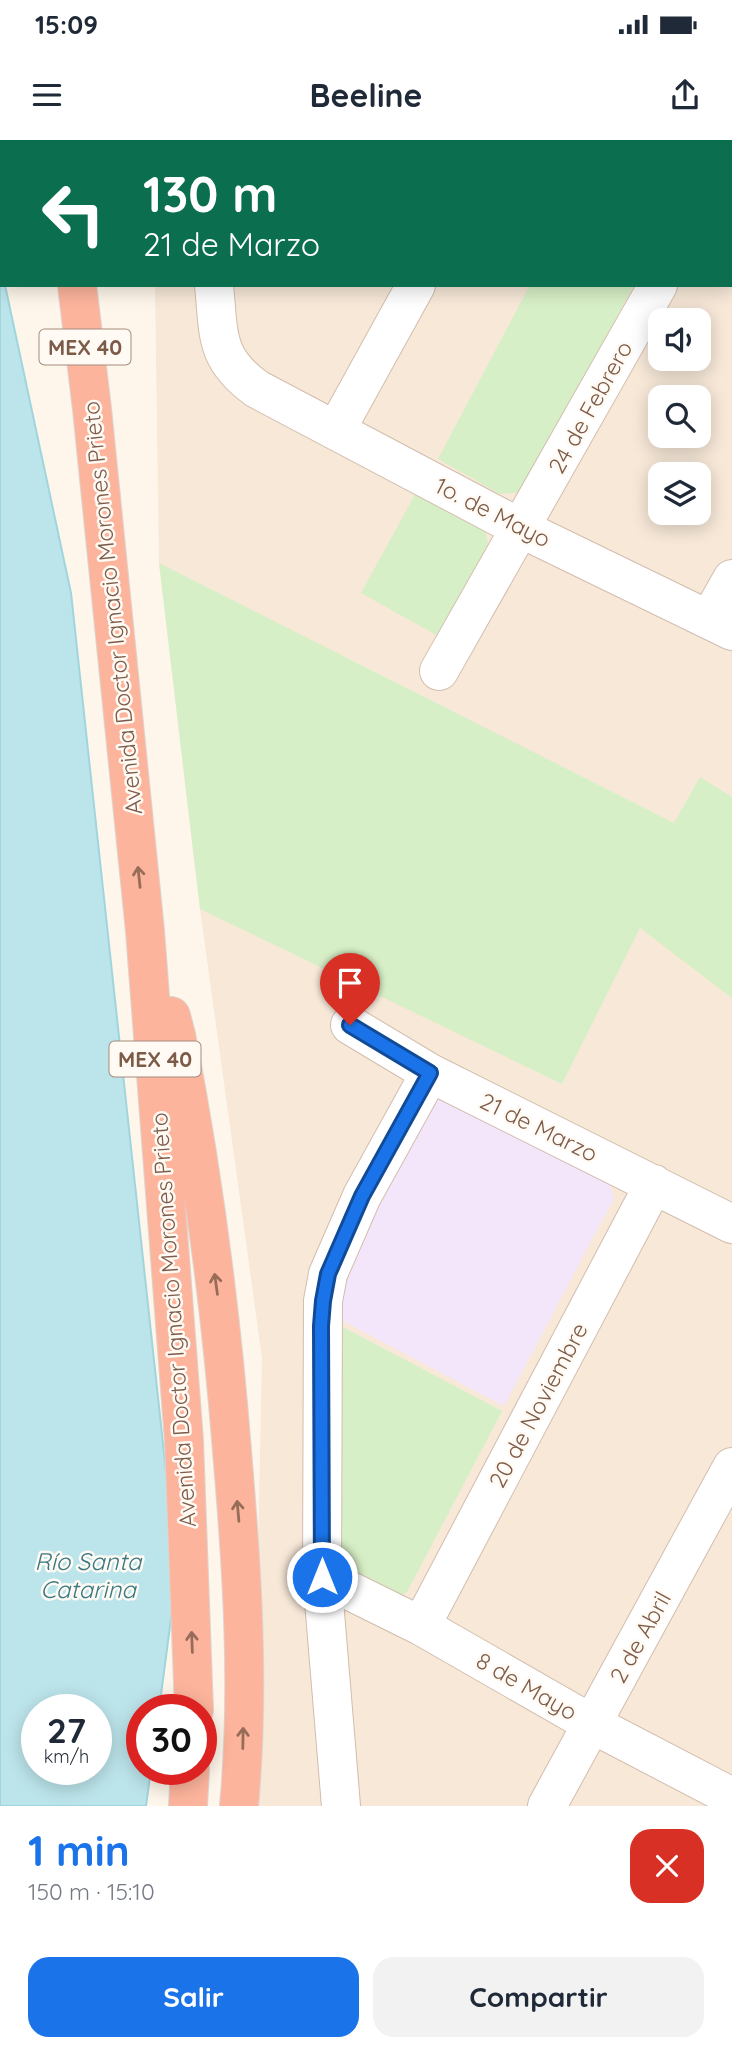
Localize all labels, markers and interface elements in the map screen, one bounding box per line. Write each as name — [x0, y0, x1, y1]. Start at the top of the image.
text: 15:09 — [35, 8, 98, 41]
text: Beeline — [310, 75, 422, 115]
icon: menu — [28, 76, 66, 114]
icon: share — [666, 76, 704, 114]
text: 130 m — [143, 163, 277, 224]
icon: left — [28, 168, 119, 259]
text: 21 de Marzo — [143, 224, 320, 264]
map controls — [648, 308, 711, 525]
button: sound — [648, 308, 711, 371]
road number: MEX 40 — [40, 330, 130, 364]
street label: 24 de Febrero — [542, 336, 638, 478]
button: search — [648, 385, 711, 448]
street label: Avenida Doctor Ignacio Morones Prieto — [76, 400, 148, 816]
button: layers — [648, 462, 711, 525]
street label: 1o. de Mayo — [430, 471, 556, 553]
one-way arrow — [133, 866, 146, 889]
pin — [320, 953, 380, 1025]
icon: arrive — [331, 964, 369, 1002]
road number: MEX 40 — [110, 1042, 200, 1076]
street label: 21 de Marzo — [475, 1086, 603, 1168]
street label: Avenida Doctor Ignacio Morones Prieto — [144, 1112, 202, 1528]
one-way arrow — [209, 1273, 222, 1296]
street label: 20 de Noviembre — [482, 1317, 594, 1493]
one-way arrow — [231, 1500, 244, 1522]
position arrow — [285, 1540, 359, 1614]
water label: Río Santa Catarina — [35, 1546, 143, 1604]
street label: 2 de Abril — [603, 1586, 677, 1688]
one-way arrow — [186, 1630, 199, 1653]
street label: 8 de Mayo — [471, 1646, 583, 1726]
speed limit sign: 30 — [126, 1694, 217, 1785]
text: 27 — [47, 1708, 86, 1752]
one-way arrow — [236, 1727, 249, 1750]
text: km/h — [44, 1745, 89, 1768]
text: 1 min — [28, 1824, 130, 1877]
button: close — [630, 1829, 704, 1903]
text: 150 m · 15:10 — [28, 1877, 155, 1906]
button: Salir — [28, 1957, 359, 2037]
button: Compartir — [373, 1957, 704, 2037]

